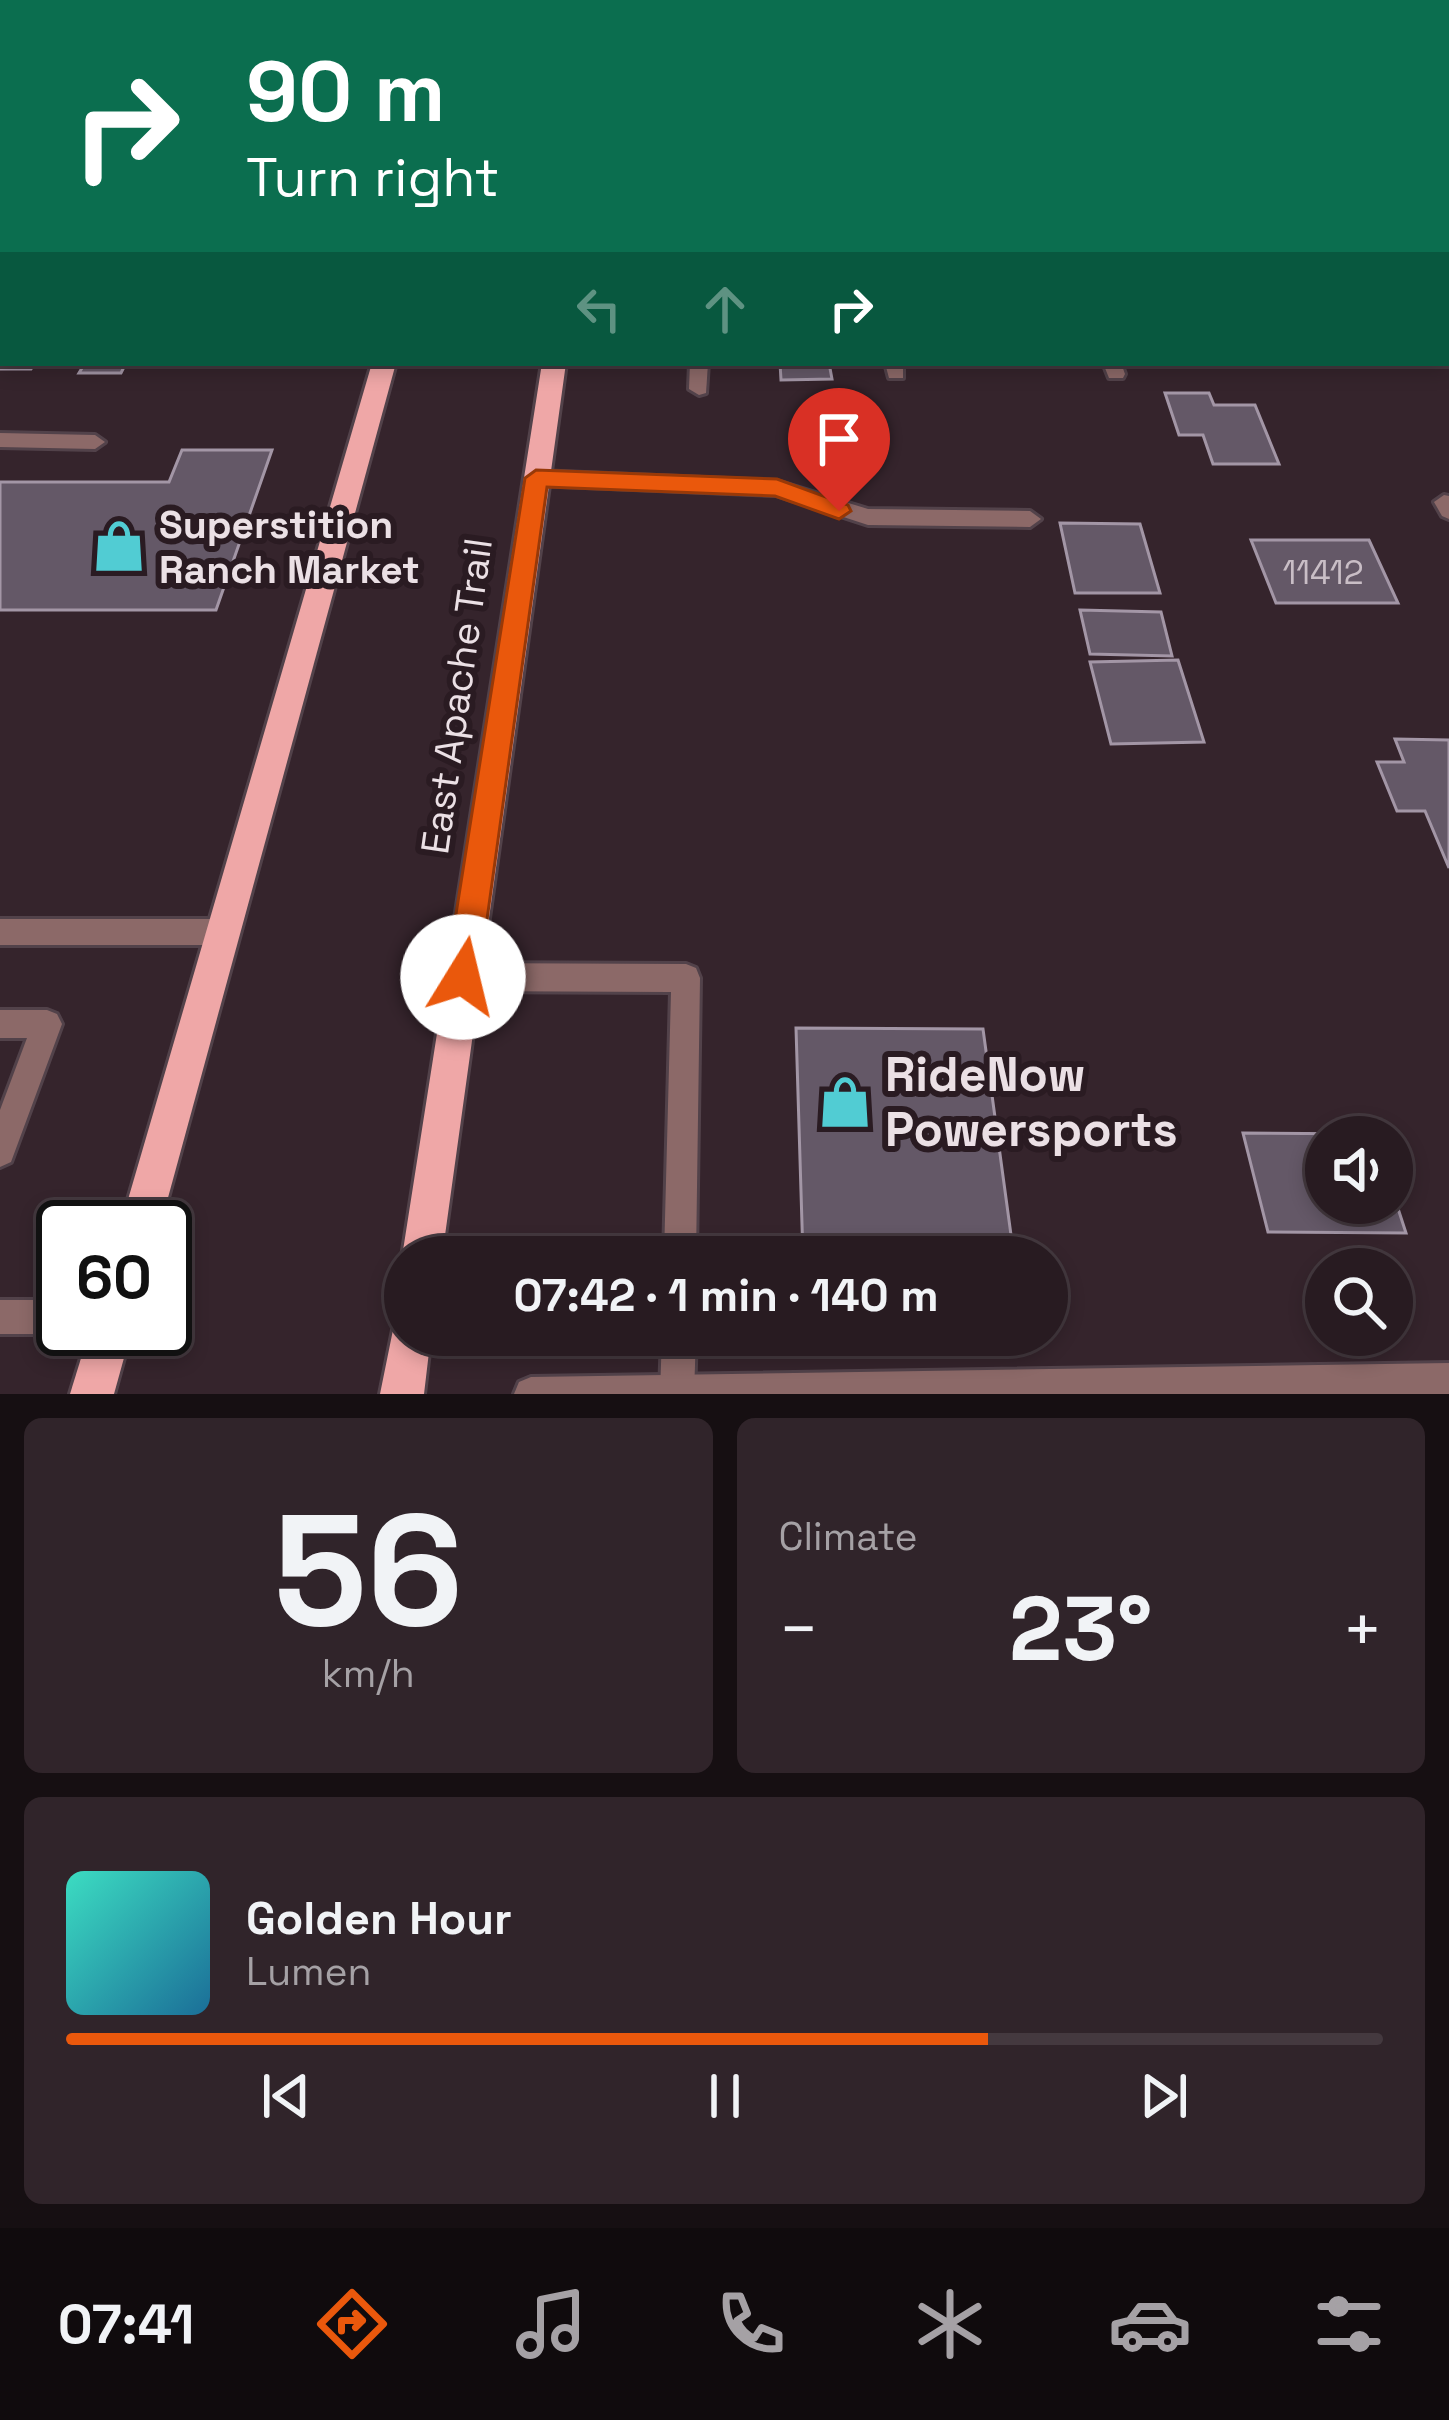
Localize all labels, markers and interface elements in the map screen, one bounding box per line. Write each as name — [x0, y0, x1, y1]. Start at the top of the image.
text: 90 m — [246, 38, 445, 146]
icon: right — [48, 48, 204, 204]
text: Turn right — [246, 143, 499, 212]
icon: left — [566, 276, 632, 342]
icon: ahead — [692, 276, 758, 342]
icon: right — [818, 276, 884, 342]
pin — [788, 388, 890, 511]
icon: arrive — [806, 406, 872, 472]
place label: Superstition Ranch Market — [159, 500, 420, 594]
shop icon: Superstition Ranch Market — [90, 517, 148, 575]
street label: East Apache Trail — [410, 535, 503, 857]
house number: 11412 — [1282, 552, 1364, 594]
position arrow — [400, 914, 526, 1040]
place label: RideNow Powersports — [885, 1044, 1178, 1160]
shop icon: RideNow Powersports — [816, 1073, 874, 1131]
map controls — [1305, 1116, 1413, 1356]
button: sound — [1305, 1116, 1413, 1224]
speed limit sign: 60 — [36, 1200, 192, 1356]
button: search — [1305, 1248, 1413, 1356]
text: 07:42 · 1 min · 140 m — [513, 1267, 939, 1324]
text: 56 — [273, 1471, 463, 1671]
text: Climate — [779, 1512, 918, 1561]
text: 23° — [1009, 1571, 1153, 1686]
text: − — [779, 1587, 819, 1671]
text: + — [1342, 1587, 1383, 1671]
text: km/h — [322, 1649, 415, 1698]
text: Golden Hour — [246, 1890, 512, 1947]
text: Lumen — [246, 1947, 372, 1996]
icon: previous — [253, 2063, 319, 2129]
icon: pause — [692, 2063, 758, 2129]
icon: next — [1131, 2063, 1197, 2129]
icon: directions — [310, 2282, 394, 2366]
icon: music — [509, 2282, 593, 2366]
icon: phone — [709, 2282, 793, 2366]
icon: climate — [908, 2282, 992, 2366]
icon: car — [1108, 2282, 1192, 2366]
icon: filters — [1307, 2282, 1391, 2366]
text: 07:41 — [58, 2290, 194, 2359]

